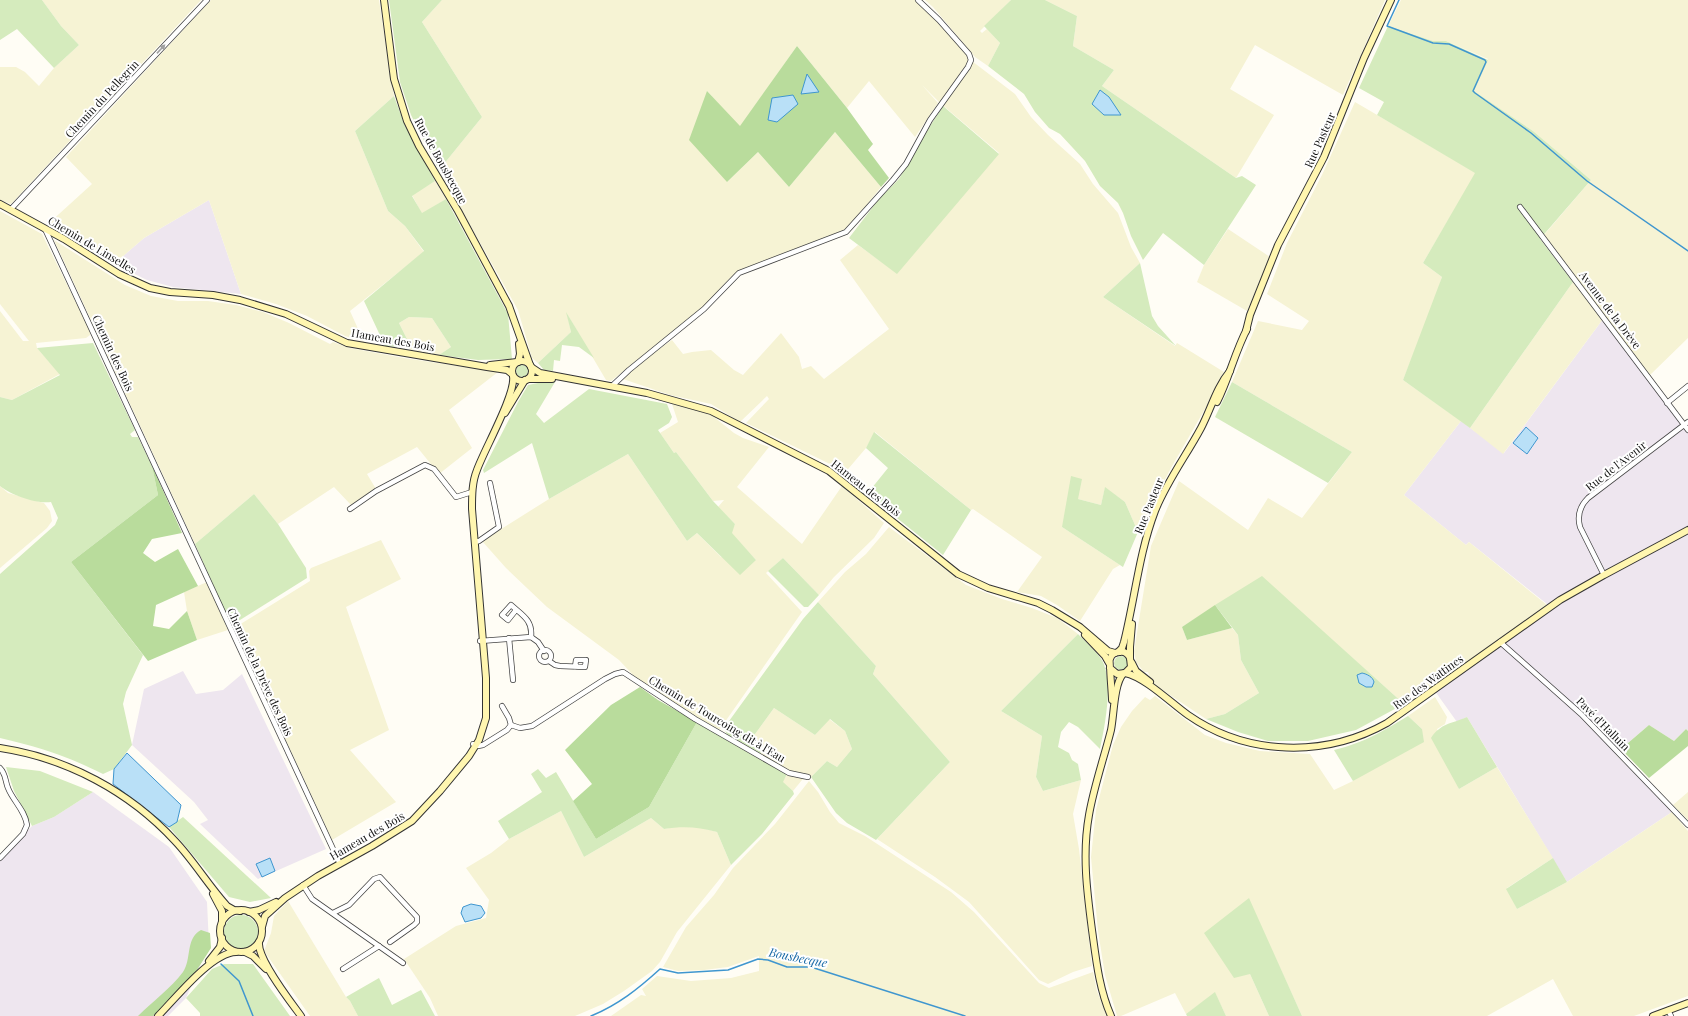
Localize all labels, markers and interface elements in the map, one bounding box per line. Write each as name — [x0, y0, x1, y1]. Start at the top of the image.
one-way arrow — [157, 44, 166, 54]
street label: Chemin du Pellegrin — [62, 56, 142, 141]
street label: Rue Pasteur — [1301, 110, 1339, 170]
street label: Rue de Bousbecque — [412, 115, 471, 207]
street label: Chemin de Linselles — [46, 212, 139, 277]
street label: Avenue de la Drève — [1576, 267, 1645, 352]
street label: Chemin des Bois — [89, 312, 138, 393]
street label: Hameau des Bois — [350, 325, 436, 354]
street label: Rue de l'Avenir — [1582, 437, 1649, 494]
street label: Hameau des Bois — [828, 456, 904, 520]
street label: Rue Pasteur — [1130, 475, 1167, 536]
street label: Chemin de la Drève des Bois — [224, 605, 297, 738]
street label: Rue des Wattines — [1389, 651, 1466, 712]
street label: Chemin de Tourcoing dit à l'Eau — [646, 672, 789, 766]
street label: Pavé d'Halluin — [1573, 694, 1634, 754]
street label: Hameau des Bois — [326, 808, 407, 863]
water label: Bousbecque — [767, 943, 829, 971]

